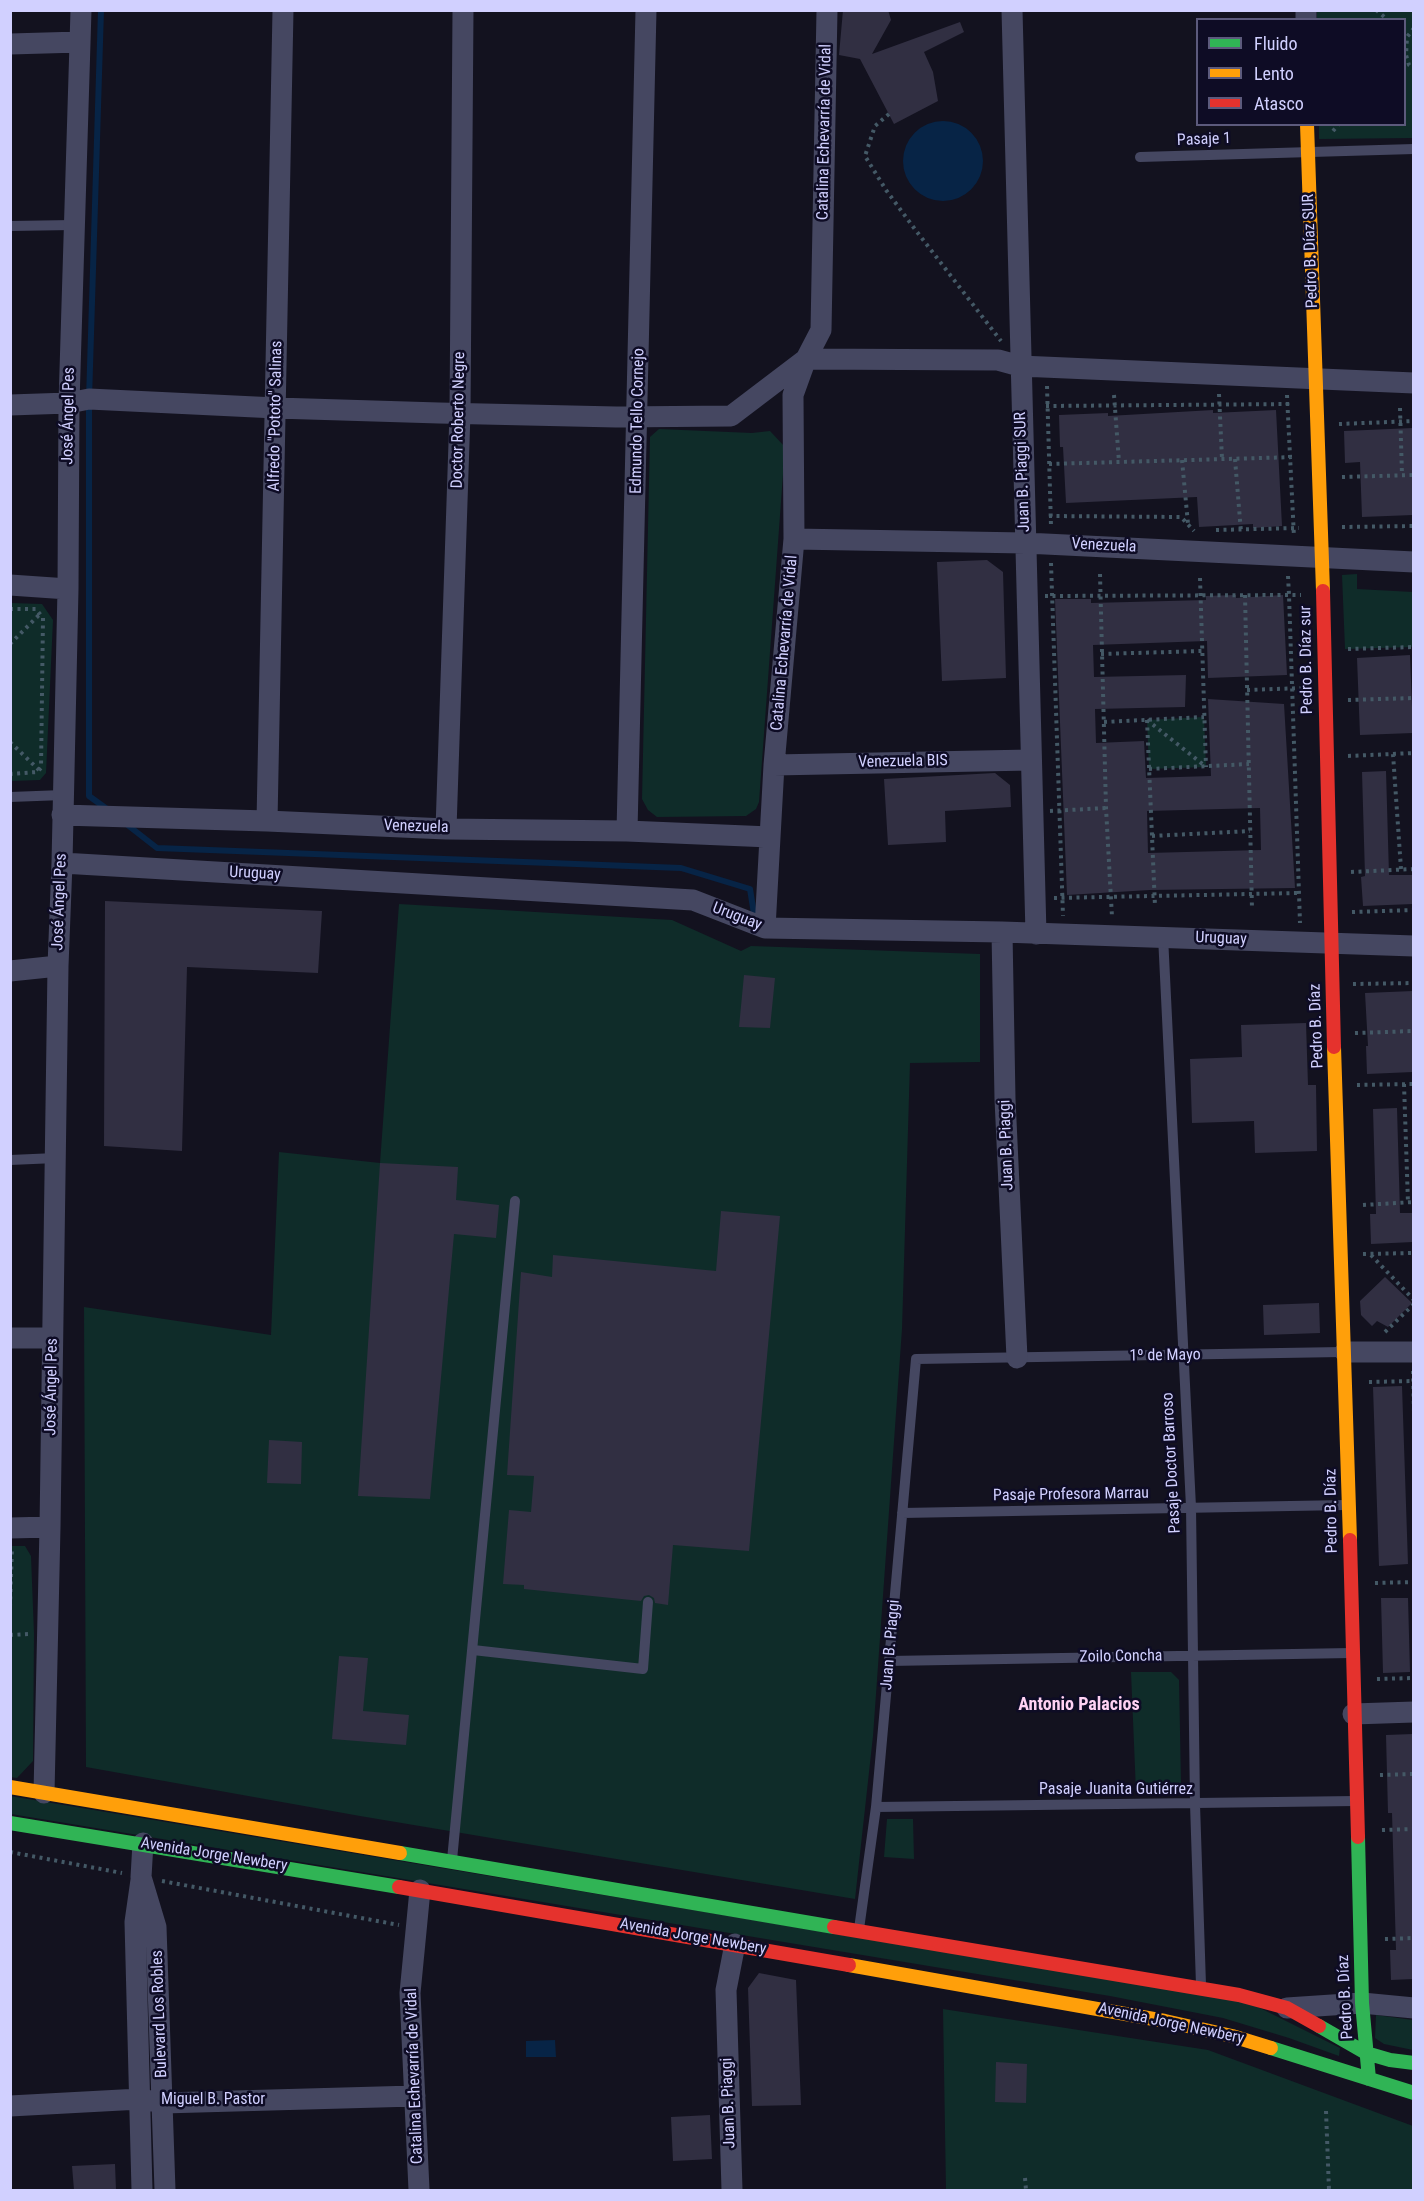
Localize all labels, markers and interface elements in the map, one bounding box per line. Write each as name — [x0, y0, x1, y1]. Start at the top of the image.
legend — [1196, 18, 1406, 126]
text: Fluido — [1254, 33, 1298, 54]
street label: Catalina Echevarría de Vidal — [814, 44, 836, 220]
text: Lento — [1254, 63, 1294, 84]
text: Atasco — [1254, 93, 1304, 114]
street label: Pasaje 1 — [1177, 129, 1231, 151]
street label: Pedro B. Díaz SUR — [1299, 194, 1323, 308]
street label: Alfredo "Pototo" Salinas — [265, 340, 287, 492]
street label: Edmundo Tello Cornejo — [627, 348, 649, 494]
street label: Doctor Roberto Negre — [448, 351, 470, 489]
street label: José Ángel Pes — [59, 367, 79, 465]
street label: Juan B. Piaggi SUR — [1011, 412, 1035, 532]
street label: Venezuela — [1071, 535, 1137, 557]
street label: Catalina Echevarría de Vidal — [768, 554, 802, 732]
street label: Pedro B. Díaz sur — [1296, 606, 1318, 714]
street label: Venezuela BIS — [858, 752, 948, 772]
street label: Venezuela — [383, 816, 449, 838]
street label: José Ángel Pes — [49, 853, 71, 951]
street label: Uruguay — [229, 863, 281, 885]
street label: Uruguay — [710, 899, 764, 935]
street label: Uruguay — [1195, 929, 1247, 949]
street label: Pedro B. Díaz — [1306, 983, 1328, 1069]
street label: Juan B. Piaggi — [996, 1099, 1018, 1191]
street label: José Ángel Pes — [42, 1338, 62, 1436]
street label: 1º de Mayo — [1129, 1346, 1201, 1366]
street label: Pasaje Doctor Barroso — [1159, 1392, 1185, 1534]
street label: Pedro B. Díaz — [1322, 1468, 1342, 1554]
street label: Pasaje Profesora Marrau — [993, 1484, 1149, 1506]
street label: Juan B. Piaggi — [877, 1599, 905, 1691]
street label: Zoilo Concha — [1079, 1647, 1163, 1667]
district label: Antonio Palacios — [1018, 1694, 1140, 1716]
street label: Pasaje Juanita Gutiérrez — [1039, 1780, 1193, 1800]
street label: Avenida Jorge Newbery — [139, 1834, 289, 1876]
street label: Avenida Jorge Newbery — [618, 1915, 768, 1959]
street label: Bulevard Los Robles — [148, 1950, 172, 2078]
street label: Pedro B. Díaz — [1334, 1954, 1358, 2040]
street label: Catalina Echevarría de Vidal — [402, 1988, 428, 2164]
street label: Avenida Jorge Newbery — [1097, 1999, 1245, 2049]
street label: Juan B. Piaggi — [718, 2057, 740, 2149]
street label: Miguel B. Pastor — [161, 2090, 265, 2110]

